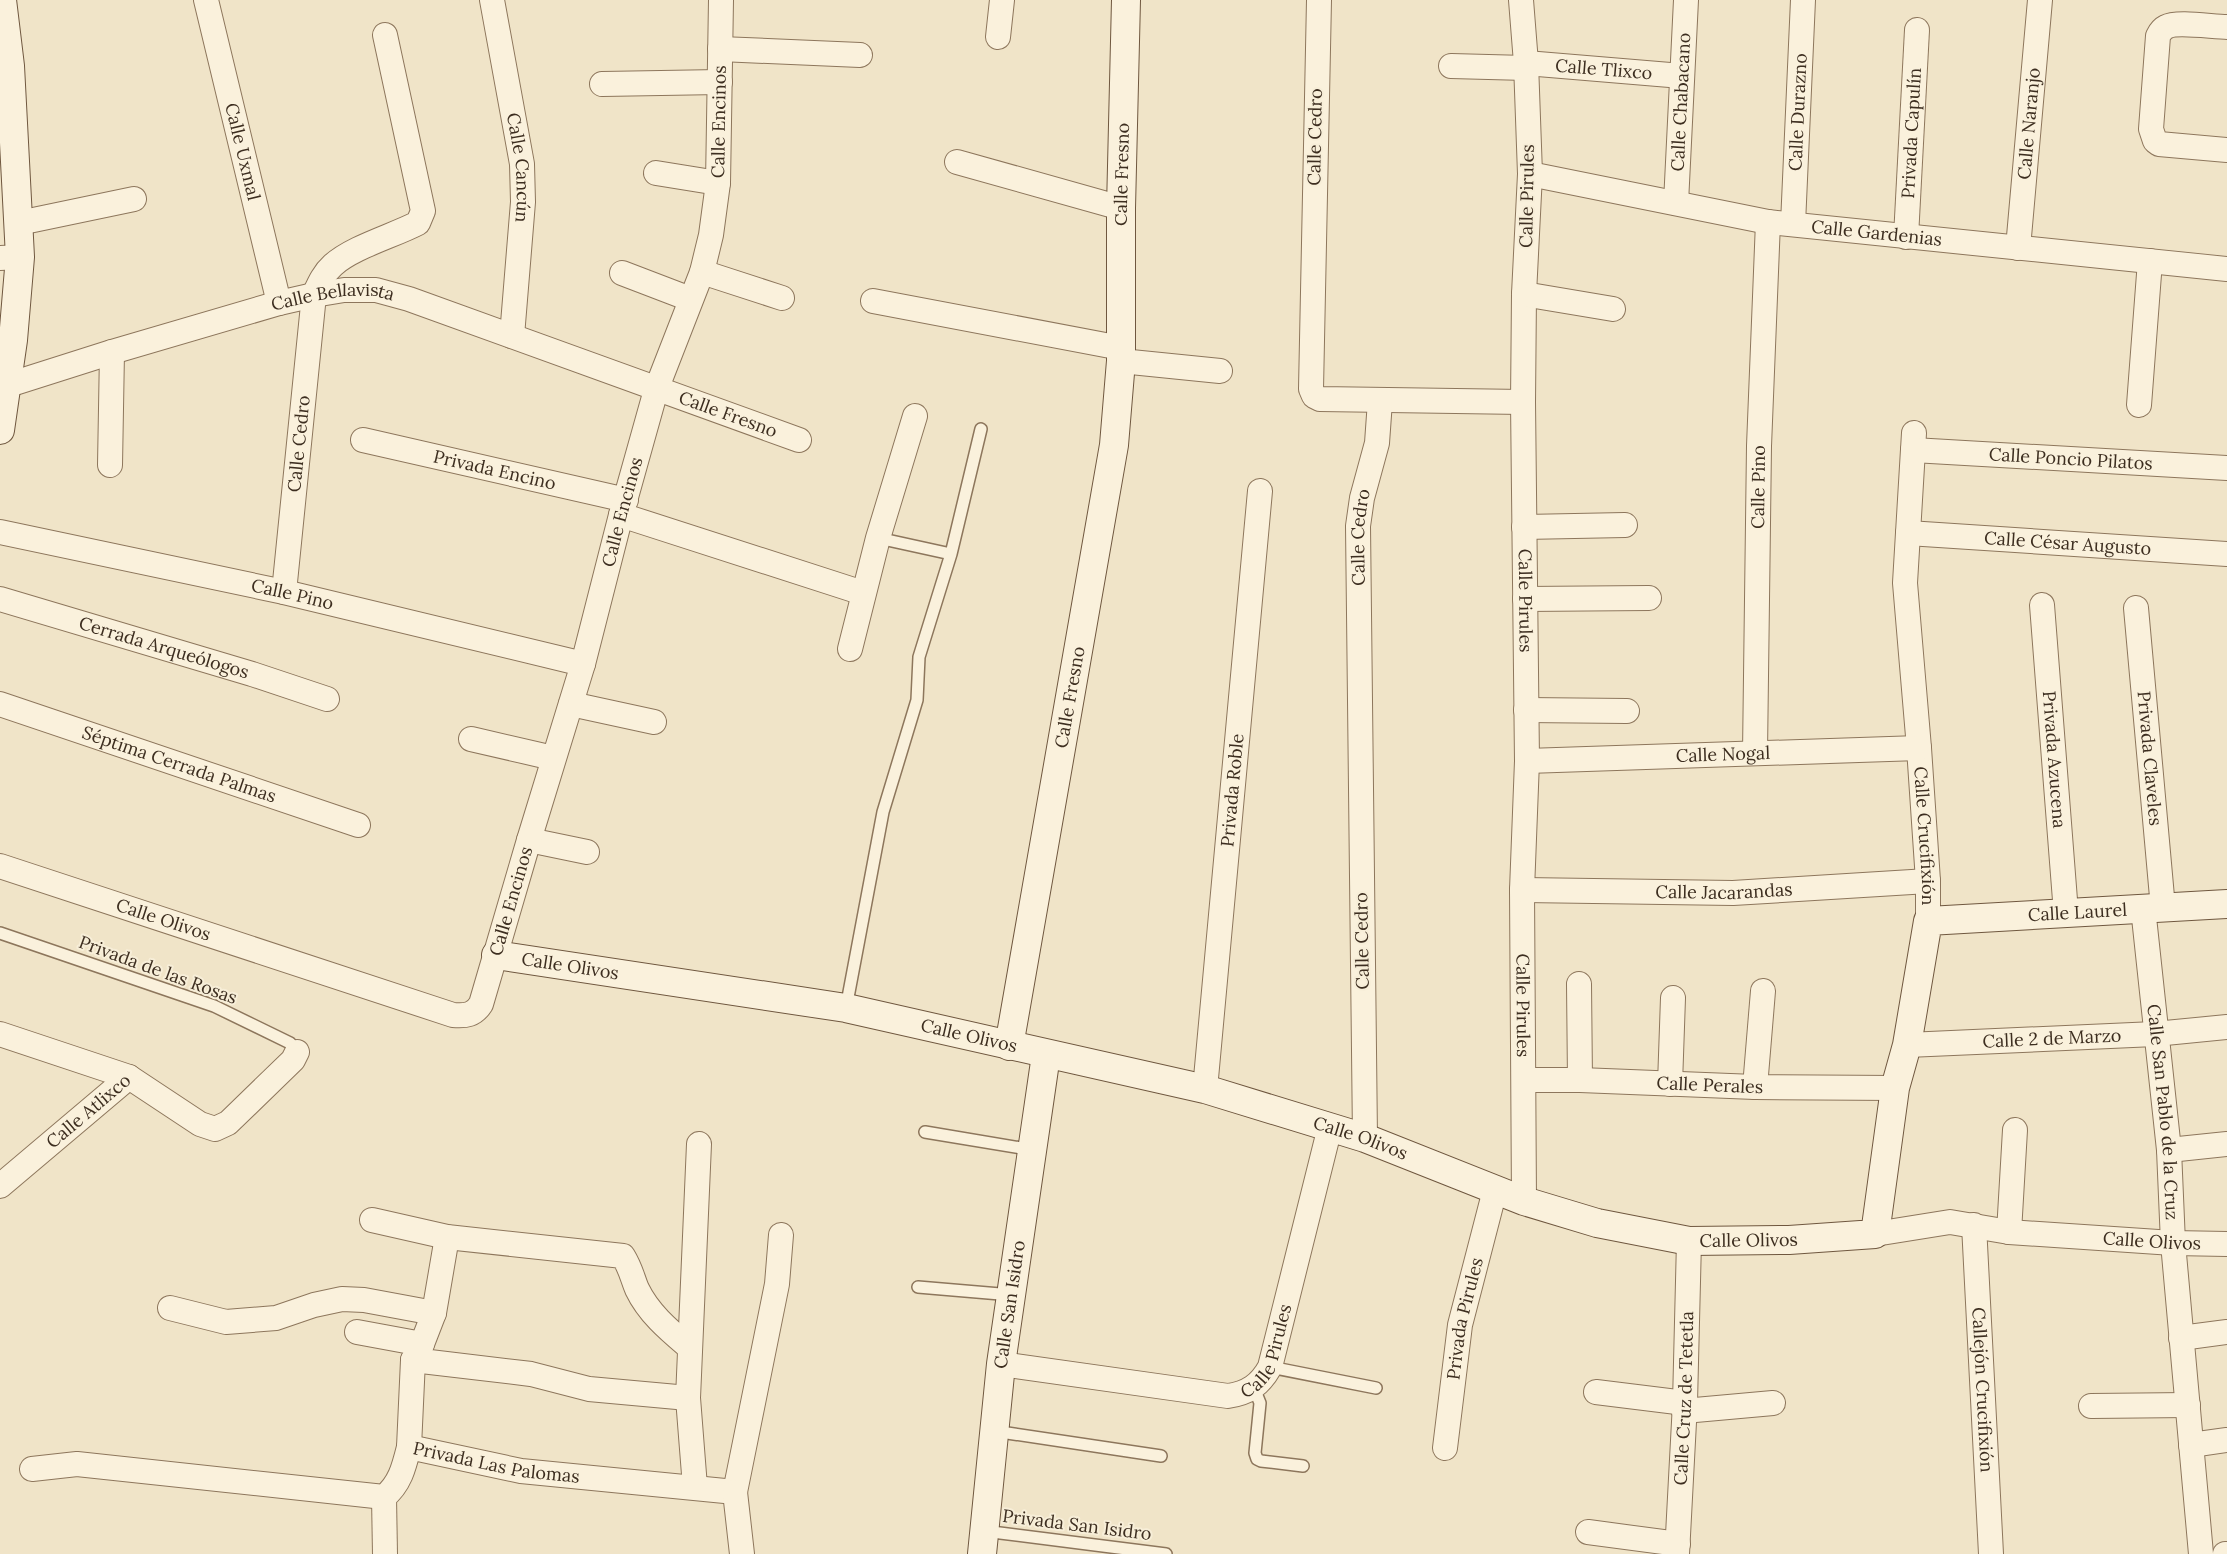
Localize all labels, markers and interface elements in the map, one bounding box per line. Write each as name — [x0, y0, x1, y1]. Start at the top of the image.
street label: Calle Chabacano — [1666, 32, 1695, 172]
street label: Calle Tlixco — [1554, 53, 1653, 84]
street label: Calle Durazno — [1783, 53, 1812, 172]
street label: Calle Encinos — [706, 65, 731, 178]
street label: Privada Capulín — [1896, 67, 1926, 199]
street label: Calle Naranjo — [2012, 67, 2045, 180]
street label: Calle Cedro — [1302, 88, 1327, 186]
street label: Calle Uxmal — [220, 100, 266, 203]
street label: Calle Cancún — [502, 111, 535, 223]
street label: Calle Fresno — [1109, 123, 1134, 226]
street label: Calle Pirules — [1514, 144, 1539, 248]
street label: Calle Gardenias — [1810, 215, 1943, 251]
street label: Calle Bellavista — [268, 278, 397, 316]
street label: Calle Fresno — [676, 385, 781, 442]
street label: Calle Cedro — [282, 394, 315, 493]
street label: Calle Poncio Pilatos — [1988, 442, 2153, 475]
street label: Privada Encino — [431, 444, 558, 495]
street label: Calle Pino — [1746, 445, 1770, 529]
street label: Calle Encinos — [596, 454, 648, 569]
street label: Calle Cedro — [1346, 486, 1375, 586]
street label: Calle César Augusto — [1983, 526, 2152, 560]
street label: Calle Pirules — [1514, 549, 1538, 653]
street label: Calle Pino — [249, 573, 336, 615]
street label: Cerrada Arqueólogos — [76, 611, 252, 683]
street label: Calle Fresno — [1049, 644, 1090, 750]
street label: Privada Azucena — [2038, 690, 2071, 829]
street label: Privada Claveles — [2133, 690, 2168, 827]
street label: Séptima Cerrada Palmas — [79, 721, 279, 808]
street label: Privada Roble — [1215, 732, 1249, 848]
street label: Calle Nogal — [1675, 741, 1771, 767]
street label: Calle Crucifixión — [1909, 766, 1940, 906]
street label: Calle Encinos — [484, 844, 537, 958]
street label: Calle Jacarandas — [1655, 877, 1793, 904]
street label: Calle Cedro — [1349, 892, 1374, 990]
street label: Calle Olivos — [113, 893, 214, 946]
street label: Calle Laurel — [2027, 898, 2128, 926]
street label: Privada de las Rosas — [76, 930, 241, 1009]
street label: Calle Olivos — [520, 947, 621, 984]
street label: Calle Pirules — [1511, 954, 1535, 1057]
street label: Calle San Pablo de la Cruz — [2142, 1003, 2184, 1220]
street label: Calle Olivos — [919, 1013, 1020, 1057]
street label: Calle 2 de Marzo — [1982, 1024, 2122, 1053]
street label: Calle Atlixco — [41, 1068, 135, 1153]
street label: Calle Perales — [1656, 1071, 1763, 1098]
street label: Calle Olivos — [1311, 1111, 1411, 1165]
street label: Calle Olivos — [2102, 1226, 2201, 1255]
street label: Calle Olivos — [1699, 1227, 1799, 1252]
street label: Calle San Isidro — [988, 1239, 1030, 1370]
street label: Privada Pirules — [1441, 1255, 1488, 1381]
street label: Calle Pirules — [1236, 1302, 1296, 1403]
street label: Callejón Crucifixión — [1967, 1307, 1999, 1473]
street label: Calle Cruz de Tetetla — [1669, 1311, 1698, 1486]
street label: Privada Las Palomas — [411, 1436, 581, 1488]
street label: Privada San Isidro — [1001, 1504, 1153, 1545]

